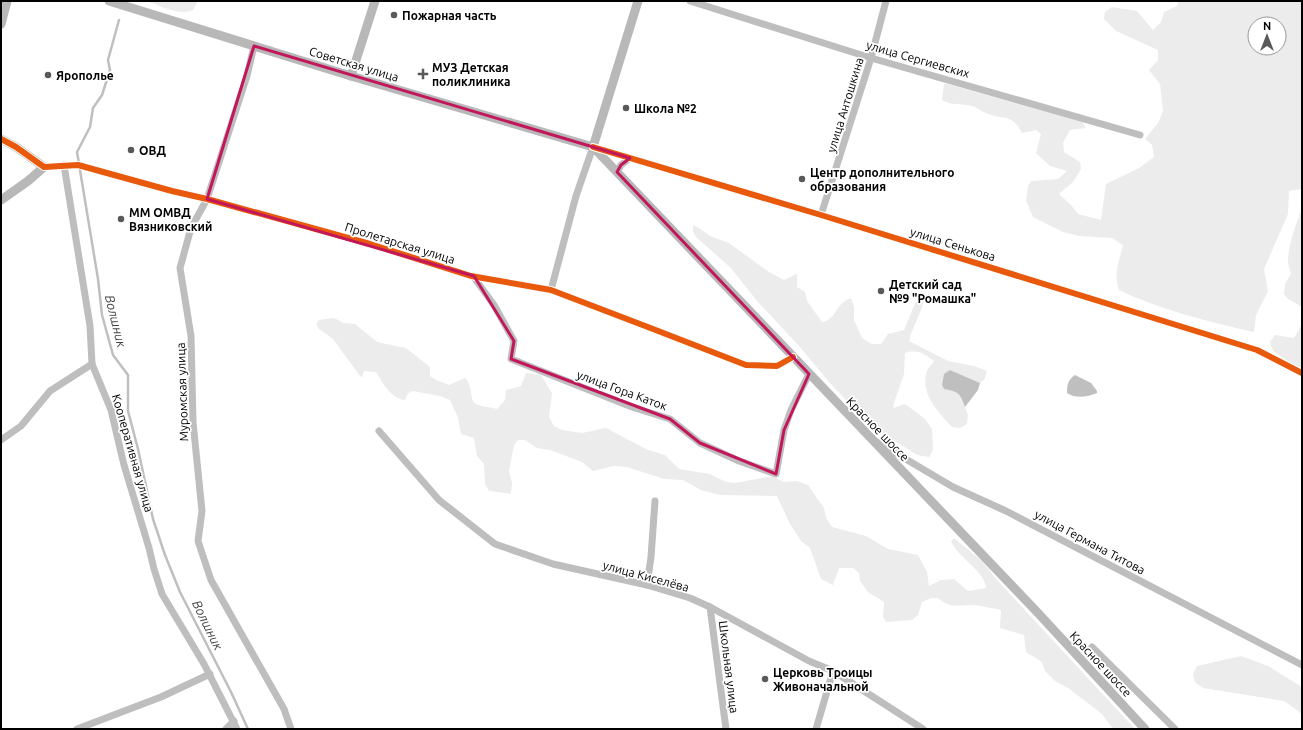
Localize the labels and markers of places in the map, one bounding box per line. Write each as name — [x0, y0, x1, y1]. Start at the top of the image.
place label: Пожарная часть — [402, 9, 497, 22]
marker: Пожарная часть — [389, 10, 399, 20]
place label: МУЗ Детская поликлиника — [432, 61, 510, 88]
marker: МУЗ Детская поликлиника — [417, 68, 429, 80]
place label: Ярополье — [56, 69, 114, 82]
marker: Ярополье — [43, 70, 53, 80]
place label: Школа №2 — [634, 102, 697, 115]
marker: Школа №2 — [621, 103, 631, 113]
place label: ОВД — [139, 144, 166, 157]
marker: ОВД — [126, 145, 136, 155]
place label: Центр дополнительного образования — [810, 166, 954, 193]
marker: Центр дополнительного образования — [797, 174, 807, 184]
place label: ММ ОМВД Вязниковский — [129, 206, 212, 233]
marker: ММ ОМВД Вязниковский — [116, 214, 126, 224]
place label: Детский сад №9 "Ромашка" — [889, 278, 976, 305]
marker: Детский сад №9 "Ромашка" — [876, 286, 886, 296]
place label: Церковь Троицы Живоначальной — [773, 666, 872, 693]
marker: Церковь Троицы Живоначальной — [760, 674, 770, 684]

